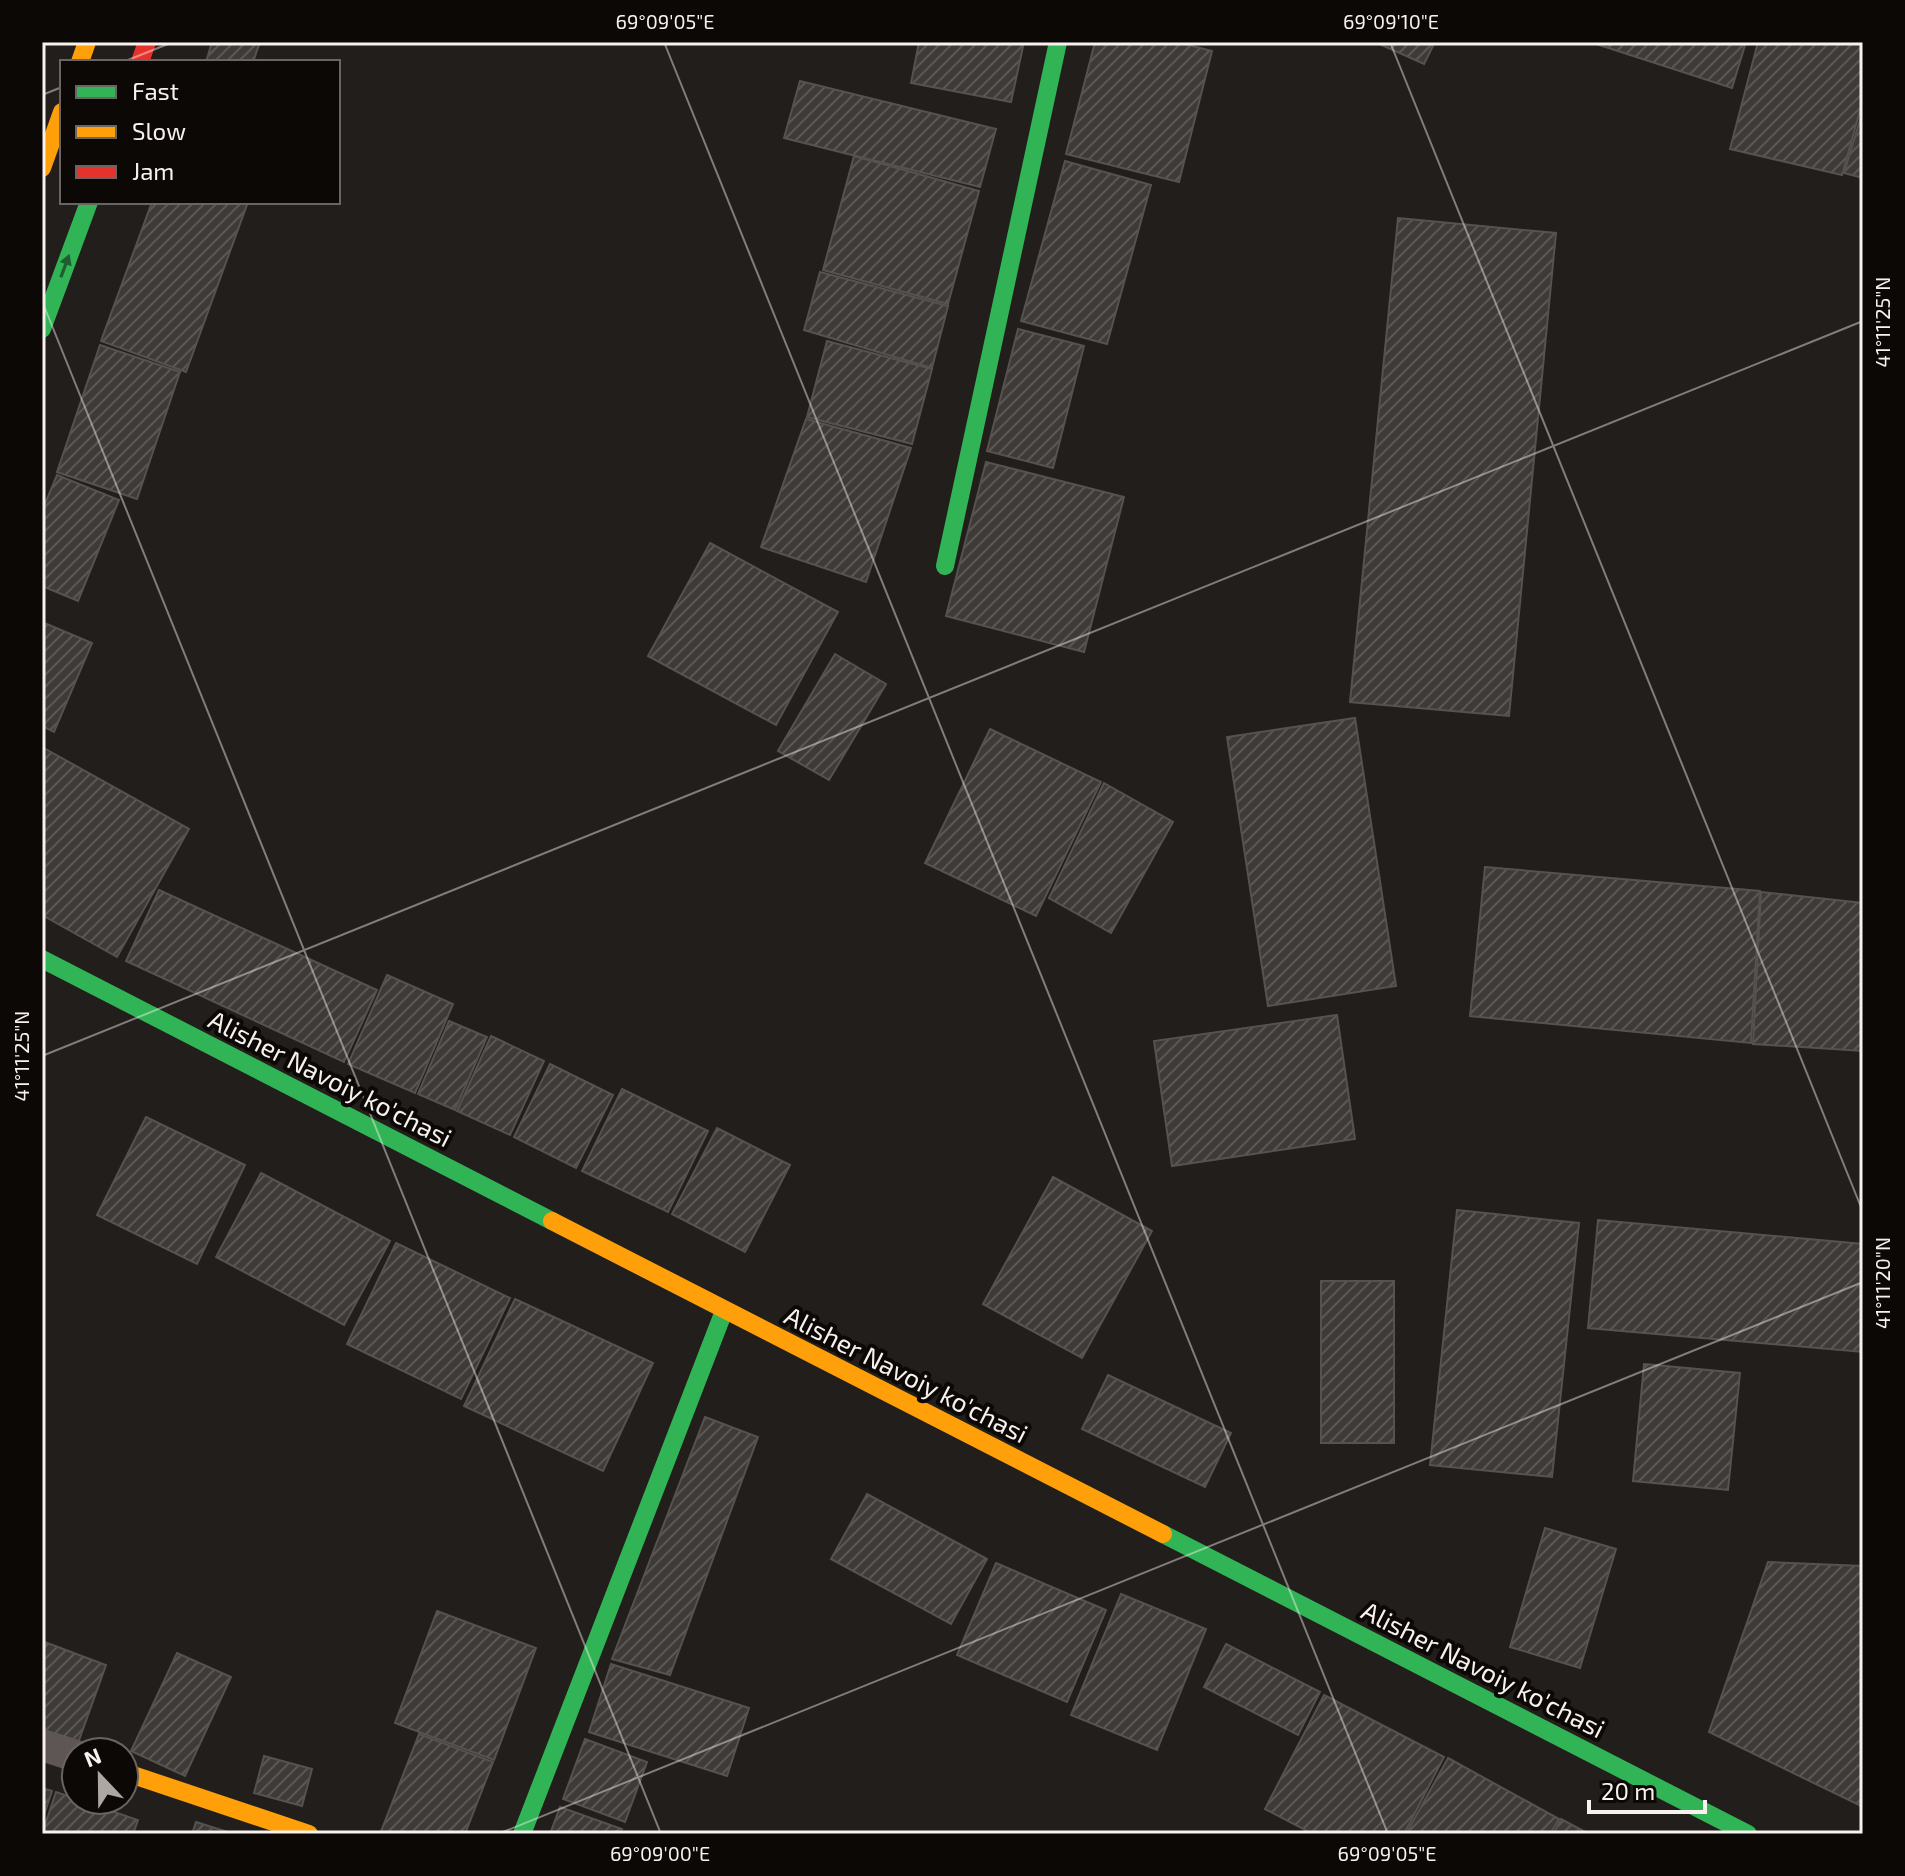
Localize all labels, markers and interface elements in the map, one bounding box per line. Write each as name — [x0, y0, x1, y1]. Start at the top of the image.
text: 69°09'05"E — [616, 9, 714, 33]
text: 69°09'10"E — [1343, 9, 1439, 33]
legend — [60, 60, 340, 204]
text: Fast — [132, 76, 179, 105]
text: Slow — [132, 116, 186, 145]
text: Jam — [132, 156, 174, 185]
one-way arrow — [59, 253, 72, 277]
text: 41°11'25"N — [1870, 277, 1894, 367]
street label: Alisher Navoiy ko'chasi — [204, 1003, 457, 1152]
text: 41°11'25"N — [9, 1011, 33, 1101]
text: 41°11'20"N — [1870, 1237, 1894, 1329]
street label: Alisher Navoiy ko'chasi — [780, 1299, 1033, 1448]
street label: Alisher Navoiy ko'chasi — [1357, 1594, 1610, 1743]
north arrow — [60, 1736, 140, 1816]
text: N — [80, 1741, 104, 1772]
scale bar — [1589, 1764, 1705, 1814]
text: 20 m — [1601, 1776, 1655, 1805]
text: 69°09'00"E — [610, 1841, 710, 1865]
text: 69°09'05"E — [1338, 1841, 1436, 1865]

